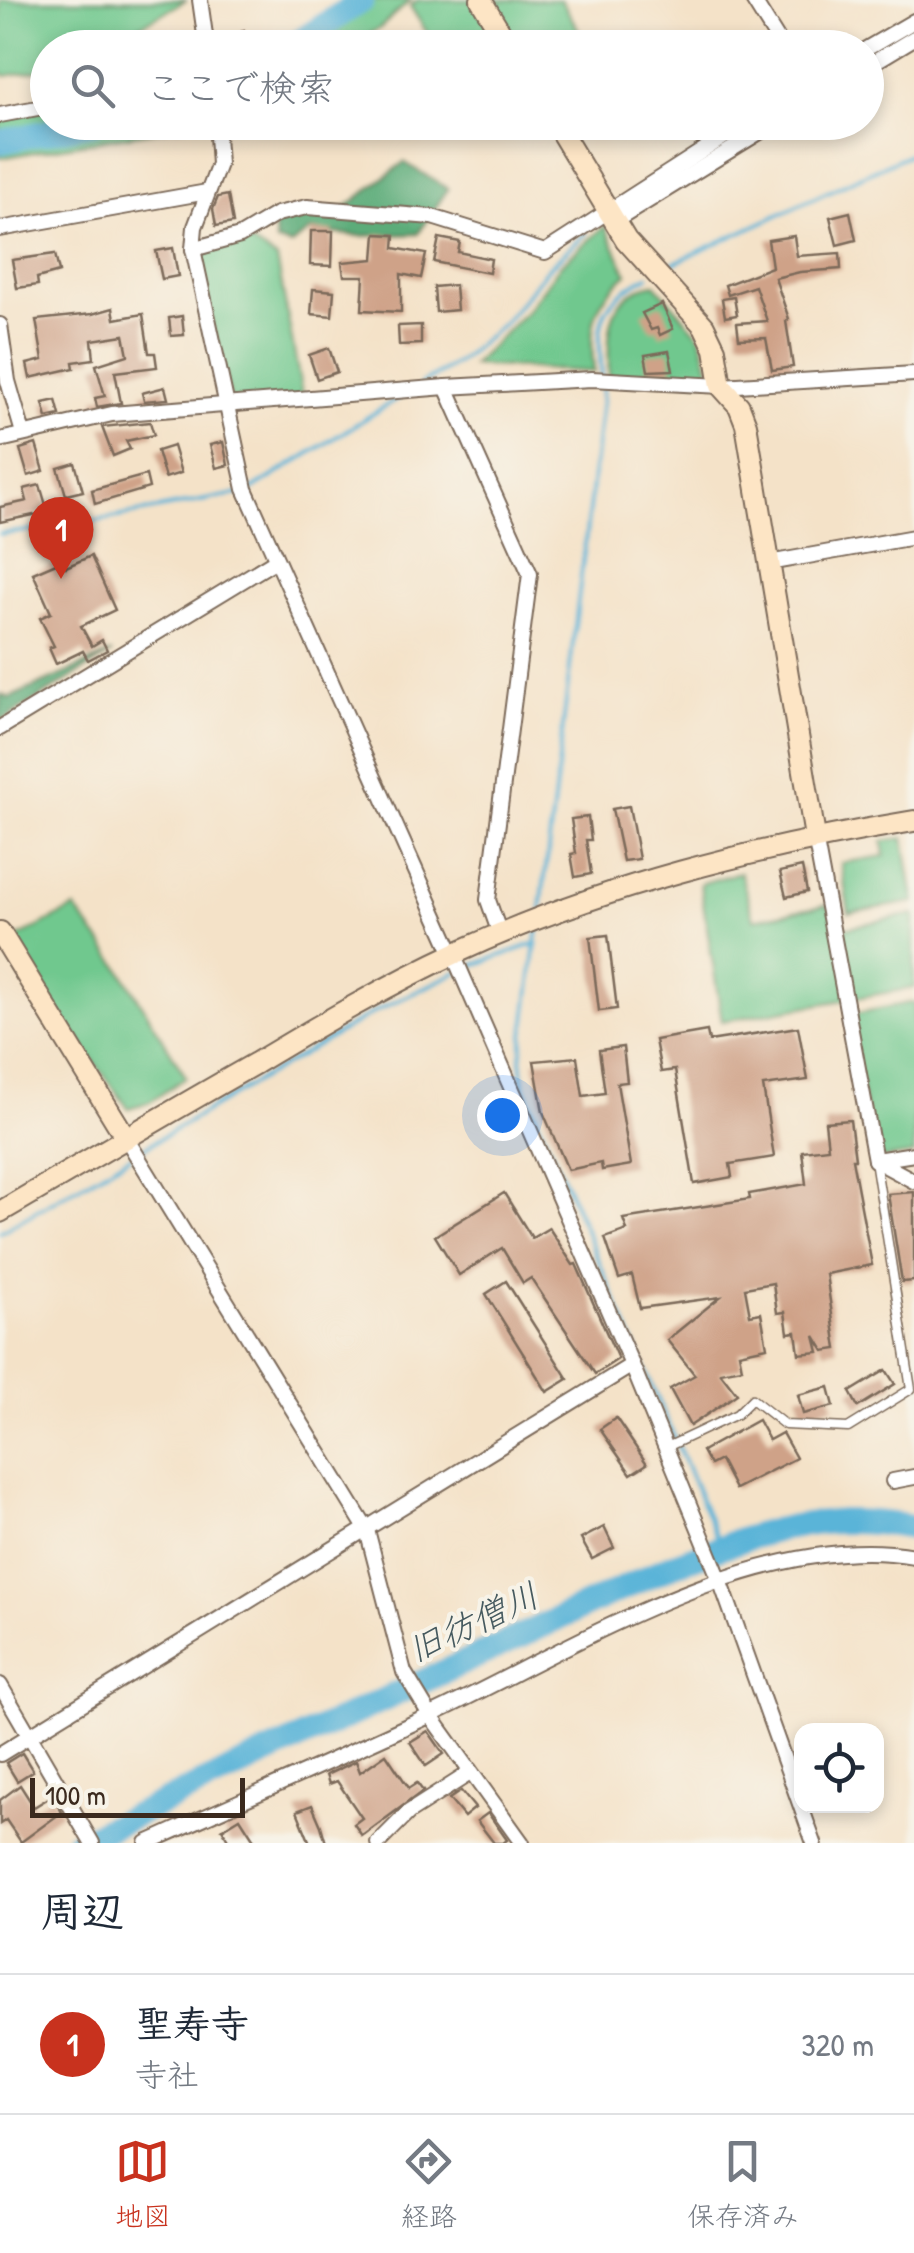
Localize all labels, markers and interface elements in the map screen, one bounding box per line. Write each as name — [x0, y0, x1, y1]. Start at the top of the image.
search box — [30, 30, 884, 140]
icon: search — [65, 58, 120, 113]
text: ここで検索 — [145, 61, 335, 113]
pin: 1 — [28, 496, 94, 579]
your location — [477, 1090, 528, 1141]
water label: 旧彷僧川 — [400, 1571, 546, 1673]
map controls — [794, 1723, 884, 1813]
button: locate — [794, 1723, 884, 1813]
scale bar — [30, 1773, 245, 1818]
text: 100 m — [45, 1776, 106, 1814]
text: 周辺 — [40, 1882, 124, 1939]
text: 聖寿寺 — [135, 1997, 249, 2049]
text: 1 — [67, 2023, 78, 2066]
text: 320 m — [801, 2023, 874, 2066]
text: 寺社 — [135, 2053, 199, 2096]
tab: 地図 — [115, 2134, 171, 2235]
tab: 経路 — [401, 2134, 457, 2235]
tab: 保存済み — [687, 2134, 799, 2235]

